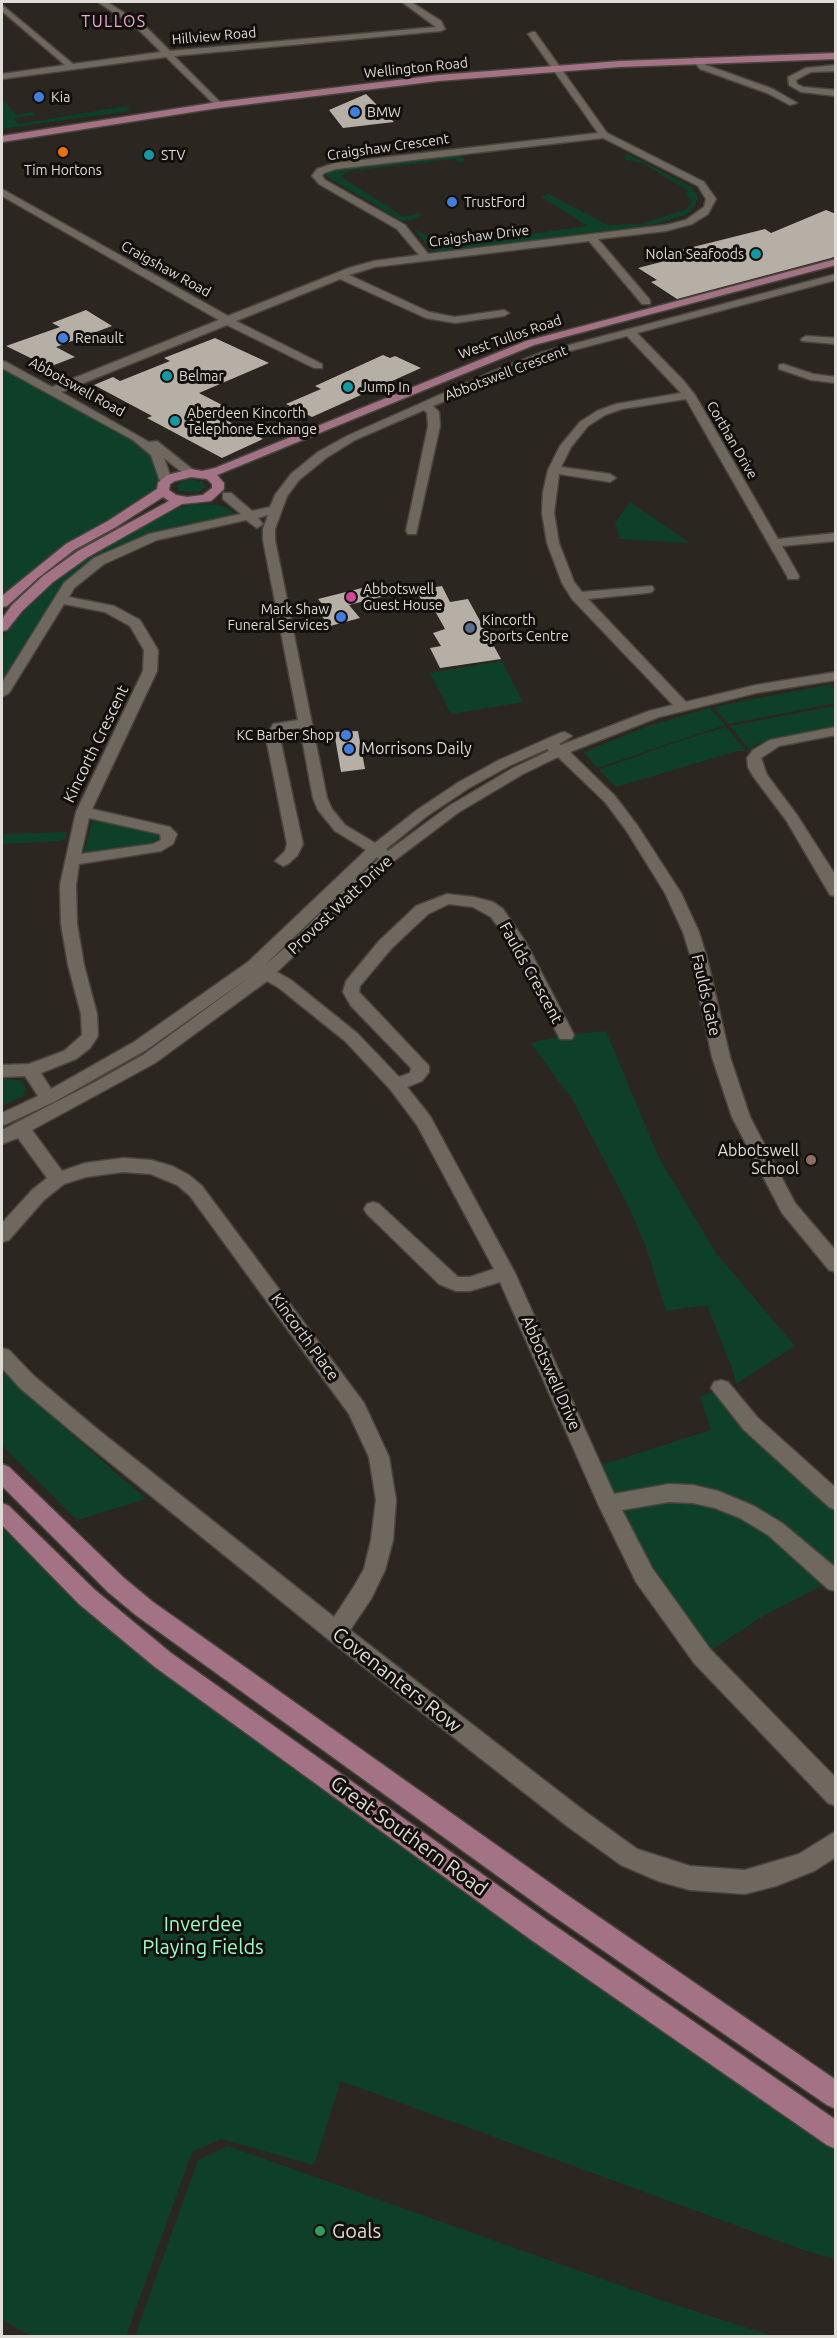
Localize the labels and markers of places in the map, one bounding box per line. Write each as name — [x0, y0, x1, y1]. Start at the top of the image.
place label: Kia — [51, 89, 70, 105]
marker: Kia — [32, 90, 46, 104]
place label: BMW — [367, 104, 401, 120]
marker: BMW — [348, 105, 362, 119]
marker: Tim Hortons — [56, 145, 70, 159]
place label: STV — [161, 147, 185, 163]
marker: STV — [142, 148, 156, 162]
place label: Tim Hortons — [24, 162, 102, 178]
place label: TrustFord — [464, 194, 525, 210]
marker: TrustFord — [445, 195, 459, 209]
place label: Nolan Seafoods — [645, 246, 744, 262]
marker: Nolan Seafoods — [749, 247, 763, 261]
place label: Renault — [75, 330, 124, 346]
marker: Renault — [56, 331, 70, 345]
place label: Belmar — [179, 368, 224, 384]
marker: Belmar — [160, 369, 174, 383]
place label: Jump In — [360, 379, 410, 395]
marker: Jump In — [341, 380, 355, 394]
place label: Aberdeen Kincorth Telephone Exchange — [187, 405, 317, 437]
marker: Aberdeen Kincorth Telephone Exchange — [168, 414, 182, 428]
place label: Abbotswell Guest House — [363, 581, 443, 614]
marker: Abbotswell Guest House — [344, 590, 358, 604]
place label: Mark Shaw Funeral Services — [228, 601, 329, 634]
marker: Mark Shaw Funeral Services — [334, 610, 348, 624]
place label: Kincorth Sports Centre — [482, 612, 569, 644]
marker: Kincorth Sports Centre — [463, 621, 477, 635]
place label: KC Barber Shop — [237, 727, 334, 743]
marker: KC Barber Shop — [339, 728, 353, 742]
place label: Morrisons Daily — [361, 739, 472, 759]
marker: Morrisons Daily — [342, 742, 356, 756]
place label: Abbotswell School — [718, 1141, 799, 1179]
marker: Abbotswell School — [804, 1153, 818, 1167]
place label: Goals — [332, 2219, 381, 2243]
marker: Goals — [313, 2224, 327, 2238]

